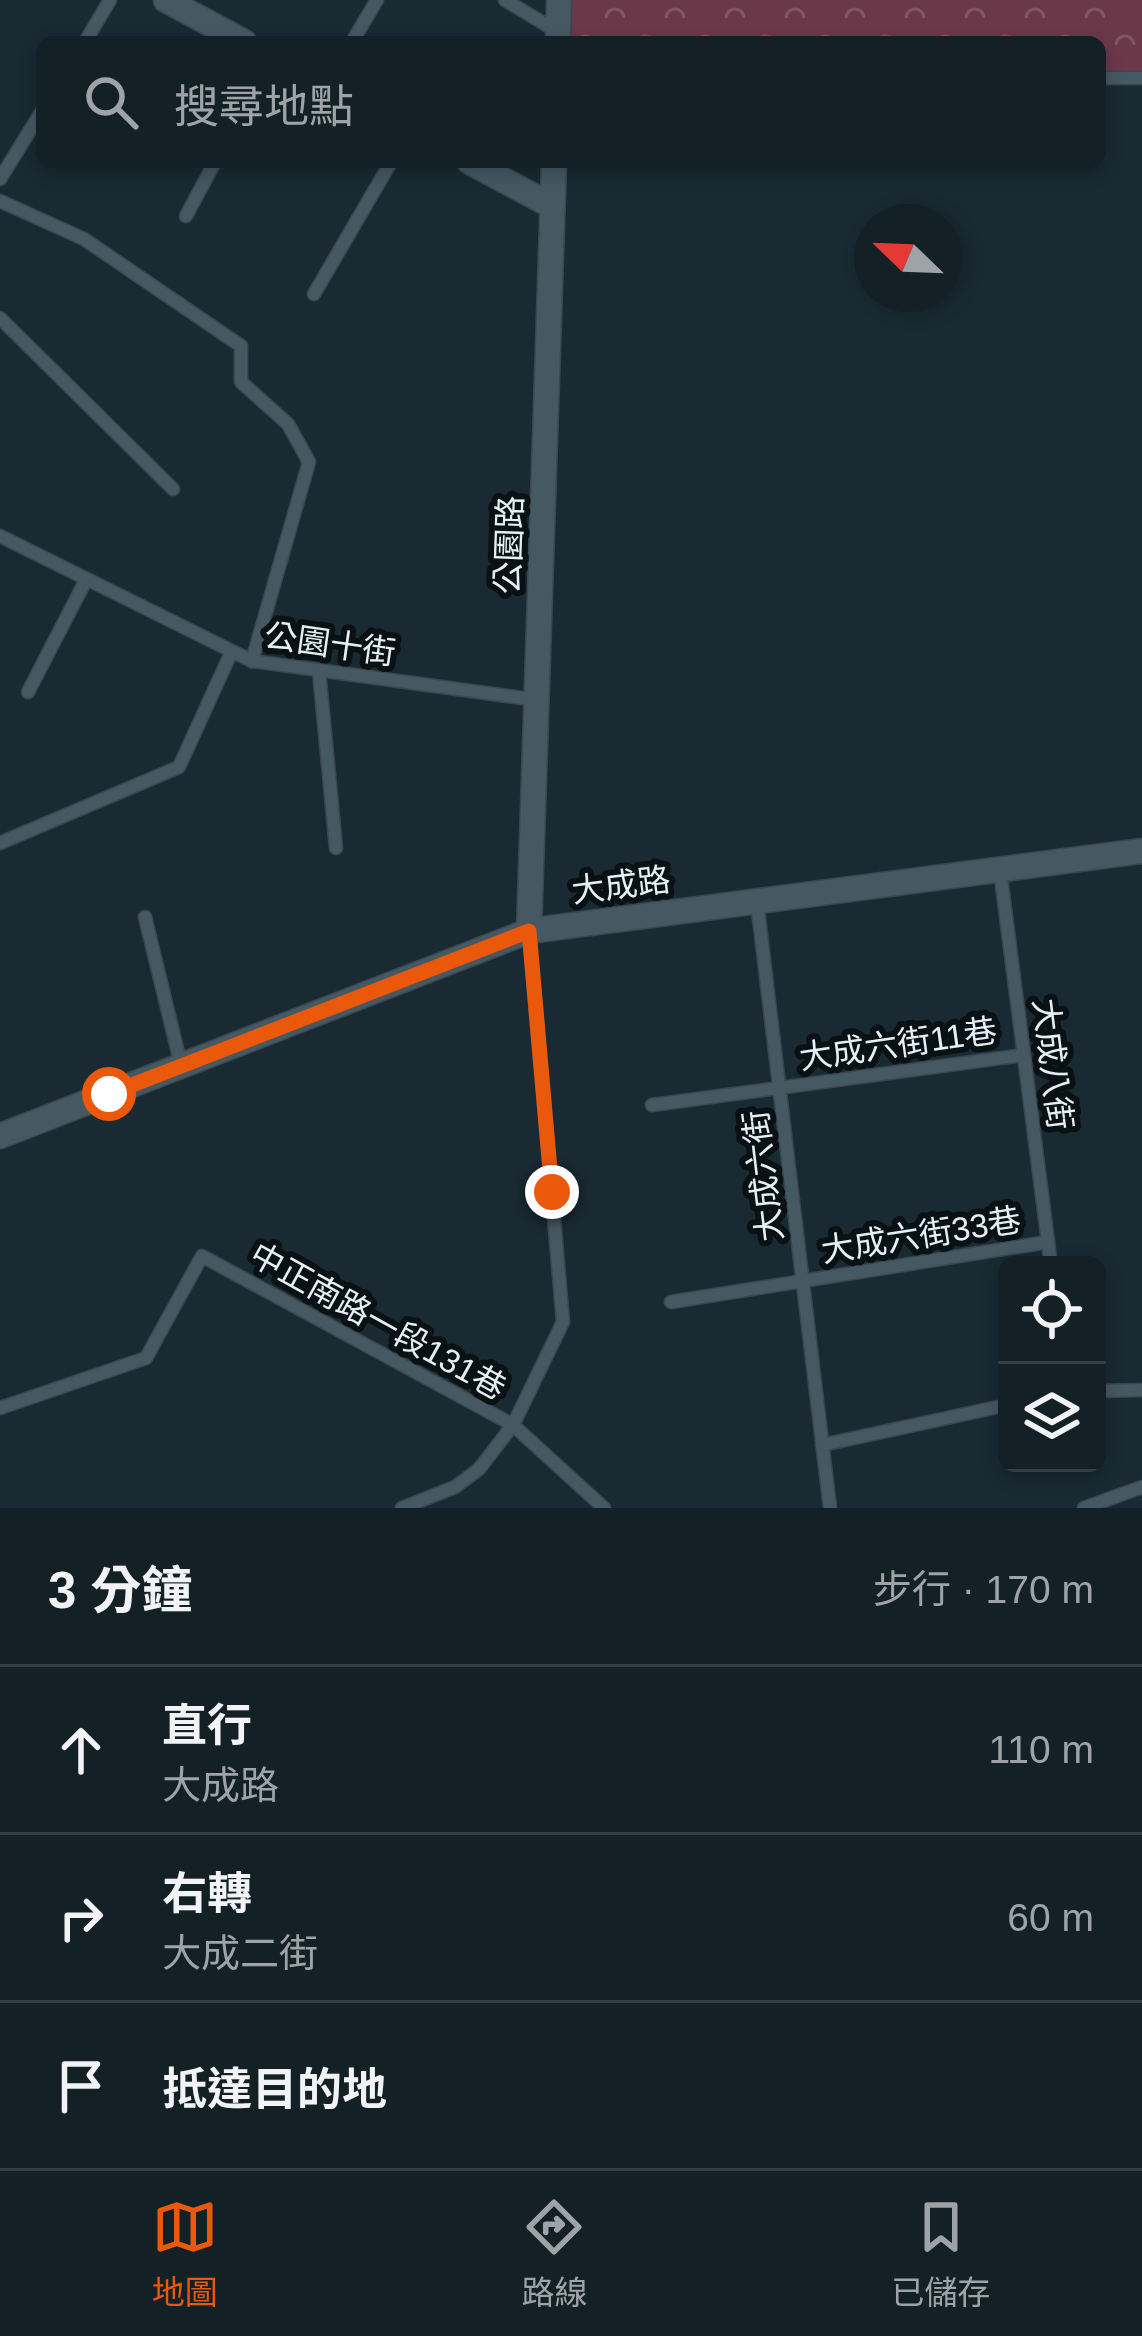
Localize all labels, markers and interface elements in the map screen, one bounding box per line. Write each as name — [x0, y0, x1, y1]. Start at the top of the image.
search box — [36, 36, 1106, 168]
icon: search — [78, 69, 144, 135]
text: 搜尋地點 — [174, 81, 354, 132]
north arrow — [854, 204, 962, 312]
street label: 公園路 — [489, 495, 529, 595]
street label: 公園十街 — [262, 616, 398, 672]
street label: 大成路 — [570, 861, 672, 909]
street label: 大成八街 — [1027, 996, 1079, 1132]
street label: 大成六街11巷 — [797, 1012, 999, 1076]
route start — [82, 1067, 136, 1121]
street label: 大成六街 — [737, 1108, 789, 1244]
route end — [525, 1165, 579, 1219]
street label: 大成六街33巷 — [818, 1201, 1024, 1269]
street label: 中正南路一段131巷 — [244, 1235, 512, 1407]
map controls — [998, 1256, 1106, 1472]
button: locate — [998, 1256, 1106, 1364]
button: layers — [998, 1364, 1106, 1472]
text: 3 分鐘 — [48, 1562, 193, 1619]
text: 步行 · 170 m — [873, 1568, 1094, 1611]
text: 直行 — [162, 1700, 252, 1751]
icon: ahead — [48, 1717, 114, 1783]
text: 110 m — [989, 1728, 1094, 1771]
text: 大成路 — [162, 1764, 279, 1807]
text: 右轉 — [162, 1868, 252, 1919]
icon: right — [48, 1885, 114, 1951]
text: 60 m — [1007, 1896, 1094, 1939]
text: 大成二街 — [162, 1932, 318, 1975]
icon: arrive — [48, 2053, 114, 2119]
text: 抵達目的地 — [162, 2064, 387, 2115]
tab: 地圖 — [152, 2194, 218, 2314]
tab: 路線 — [521, 2194, 587, 2314]
tab: 已儲存 — [891, 2194, 990, 2314]

